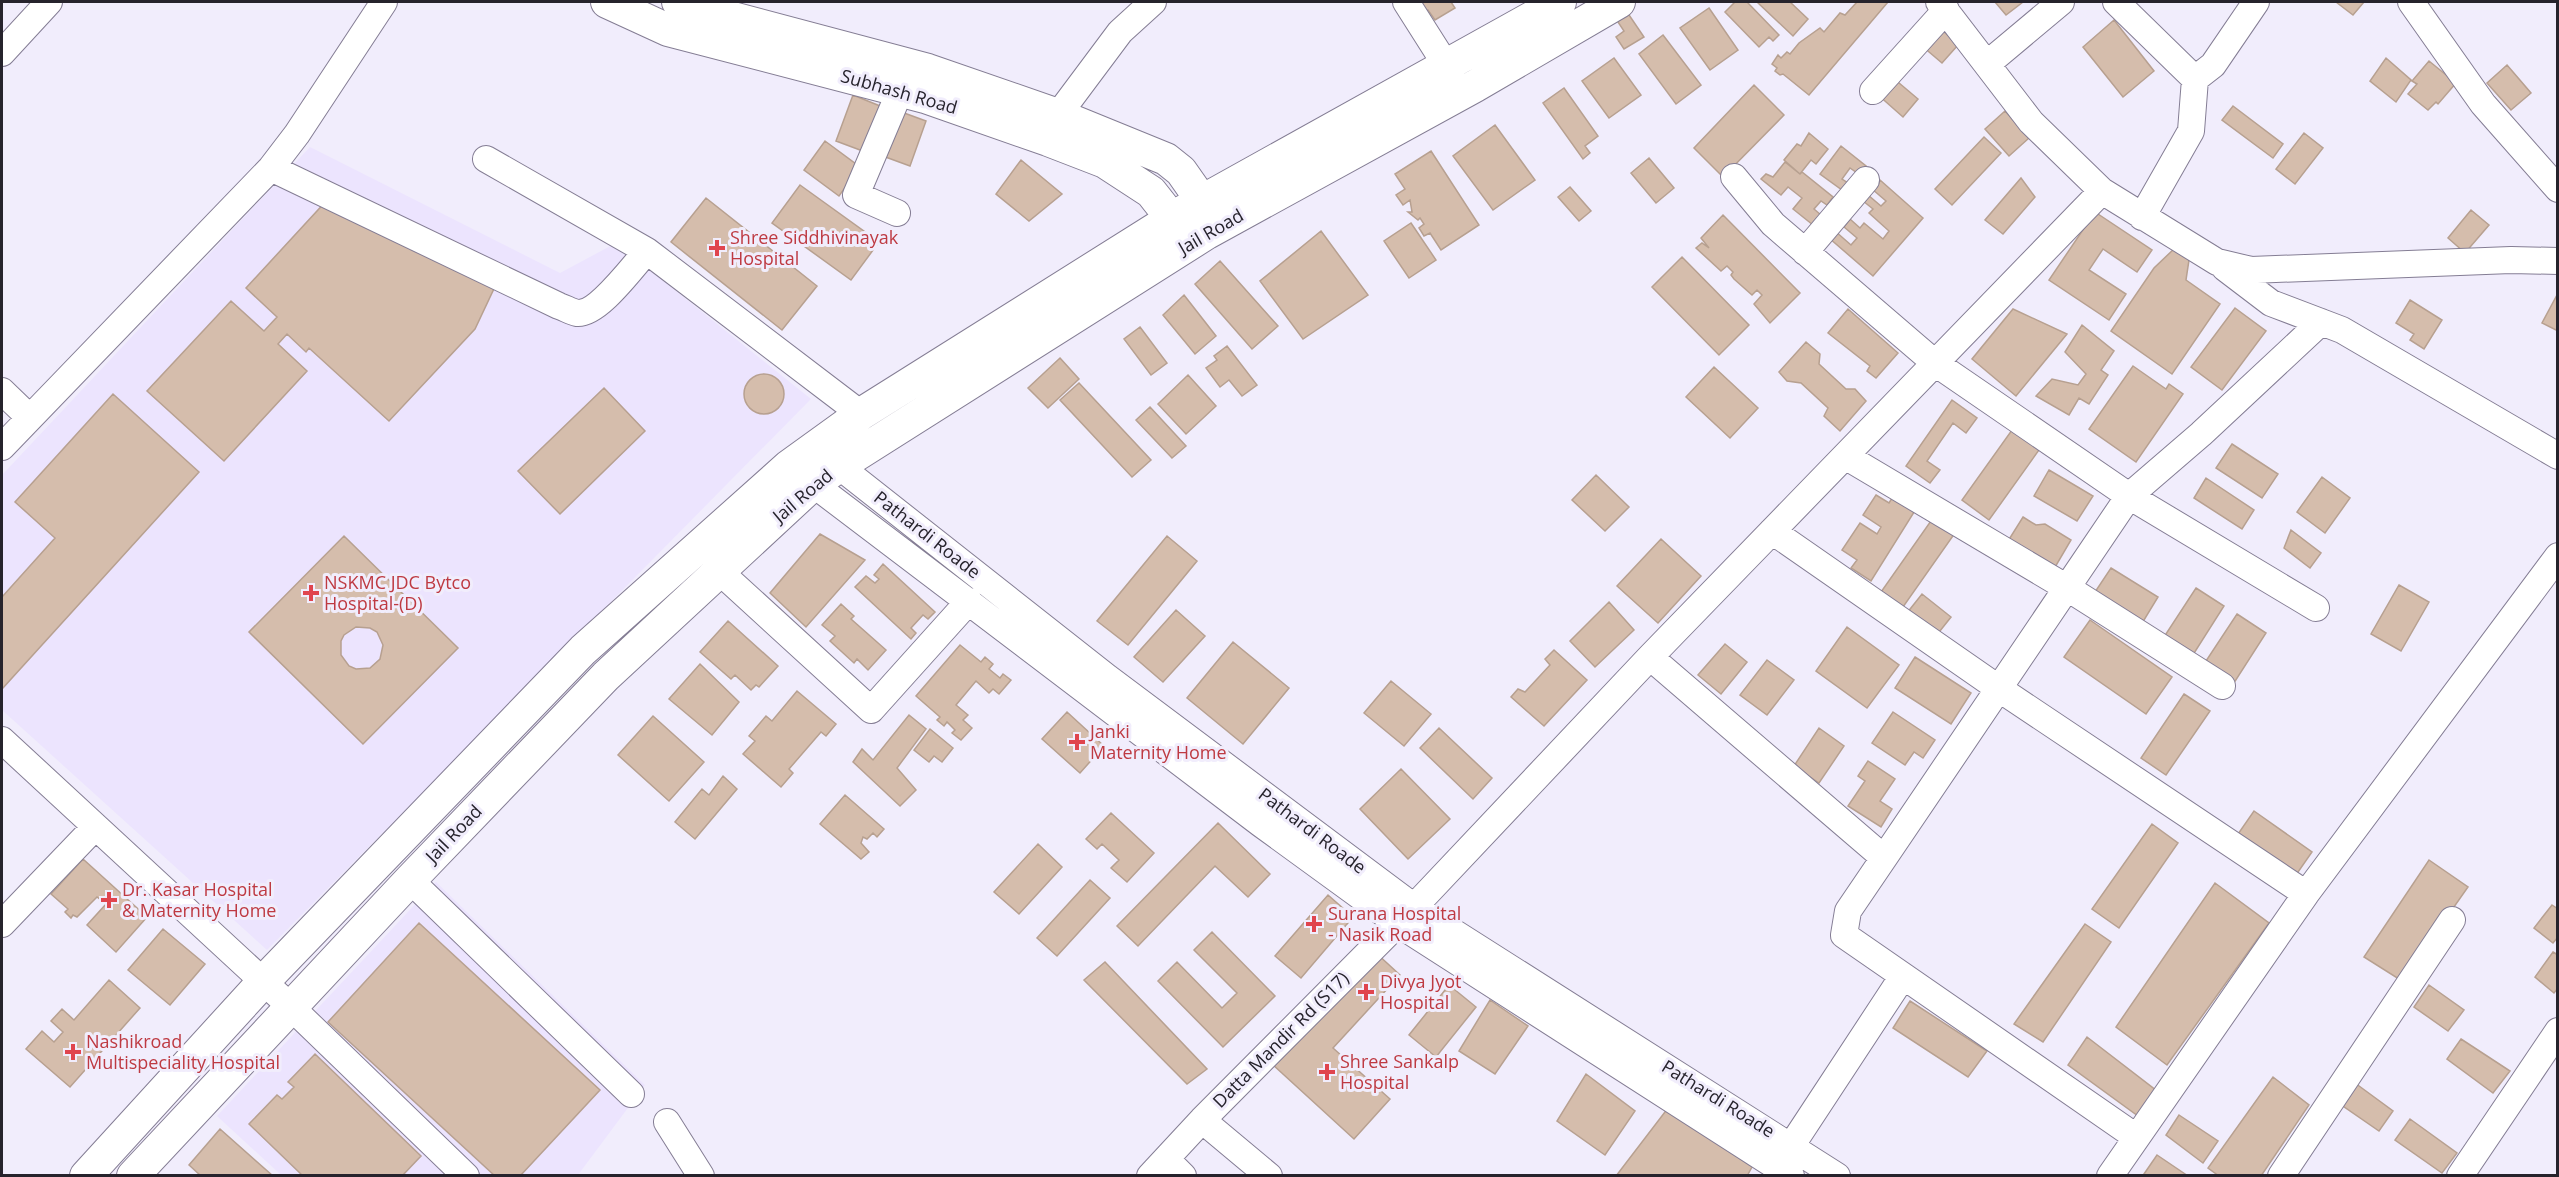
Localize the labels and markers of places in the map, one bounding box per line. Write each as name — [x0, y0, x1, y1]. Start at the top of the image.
place label: Shree Siddhivinayak Hospital — [730, 225, 899, 270]
marker: Shree Siddhivinayak Hospital — [708, 239, 726, 257]
place label: NSKMC JDC Bytco Hospital-(D) — [324, 570, 471, 615]
marker: NSKMC JDC Bytco Hospital-(D) — [302, 584, 320, 602]
place label: Janki Maternity Home — [1088, 719, 1227, 764]
marker: Janki Maternity Home — [1068, 733, 1086, 751]
place label: Dr. Kasar Hospital & Maternity Home — [122, 877, 276, 922]
marker: Dr. Kasar Hospital & Maternity Home — [100, 891, 118, 909]
place label: Surana Hospital - Nasik Road — [1328, 901, 1461, 946]
marker: Surana Hospital - Nasik Road — [1305, 915, 1323, 933]
place label: Divya Jyot Hospital — [1380, 969, 1461, 1014]
marker: Divya Jyot Hospital — [1357, 983, 1375, 1001]
place label: Nashikroad Multispeciality Hospital — [86, 1029, 280, 1074]
marker: Nashikroad Multispeciality Hospital — [64, 1043, 82, 1061]
place label: Shree Sankalp Hospital — [1340, 1049, 1459, 1094]
marker: Shree Sankalp Hospital — [1318, 1063, 1336, 1081]

